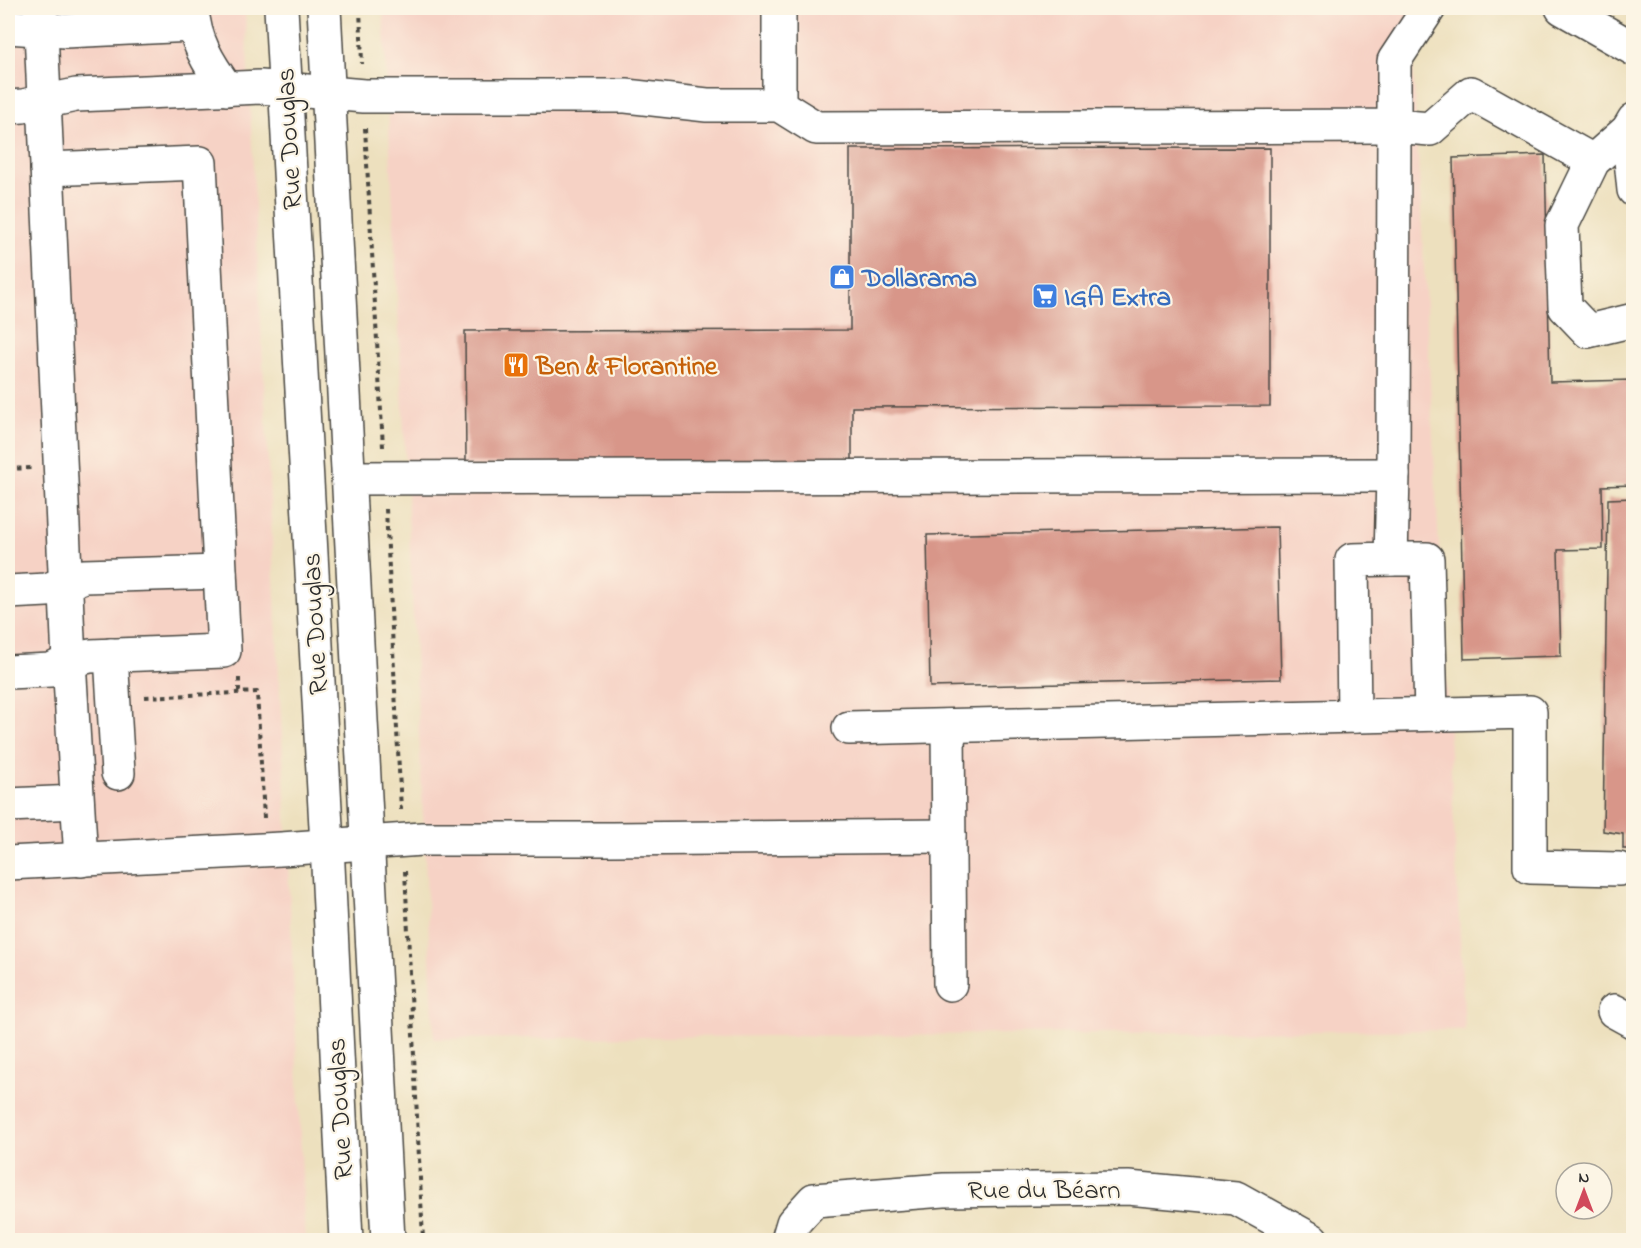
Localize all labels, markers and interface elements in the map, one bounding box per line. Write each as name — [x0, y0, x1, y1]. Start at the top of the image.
street label: Rue Douglas — [267, 67, 314, 211]
place label: Dollarama — [860, 260, 977, 299]
shop icon: Dollarama — [827, 262, 857, 292]
place label: IGA Extra — [1064, 279, 1171, 318]
supermarket icon: IGA Extra — [1030, 281, 1060, 311]
place label: Ben & Florantine — [534, 348, 718, 387]
restaurant icon: Ben & Florantine — [501, 350, 531, 380]
street label: Rue Douglas — [293, 552, 340, 696]
street label: Rue Douglas — [318, 1037, 365, 1181]
north arrow — [1554, 1161, 1614, 1221]
text: N — [1579, 1166, 1590, 1190]
street label: Rue du Béarn — [968, 1172, 1120, 1211]

